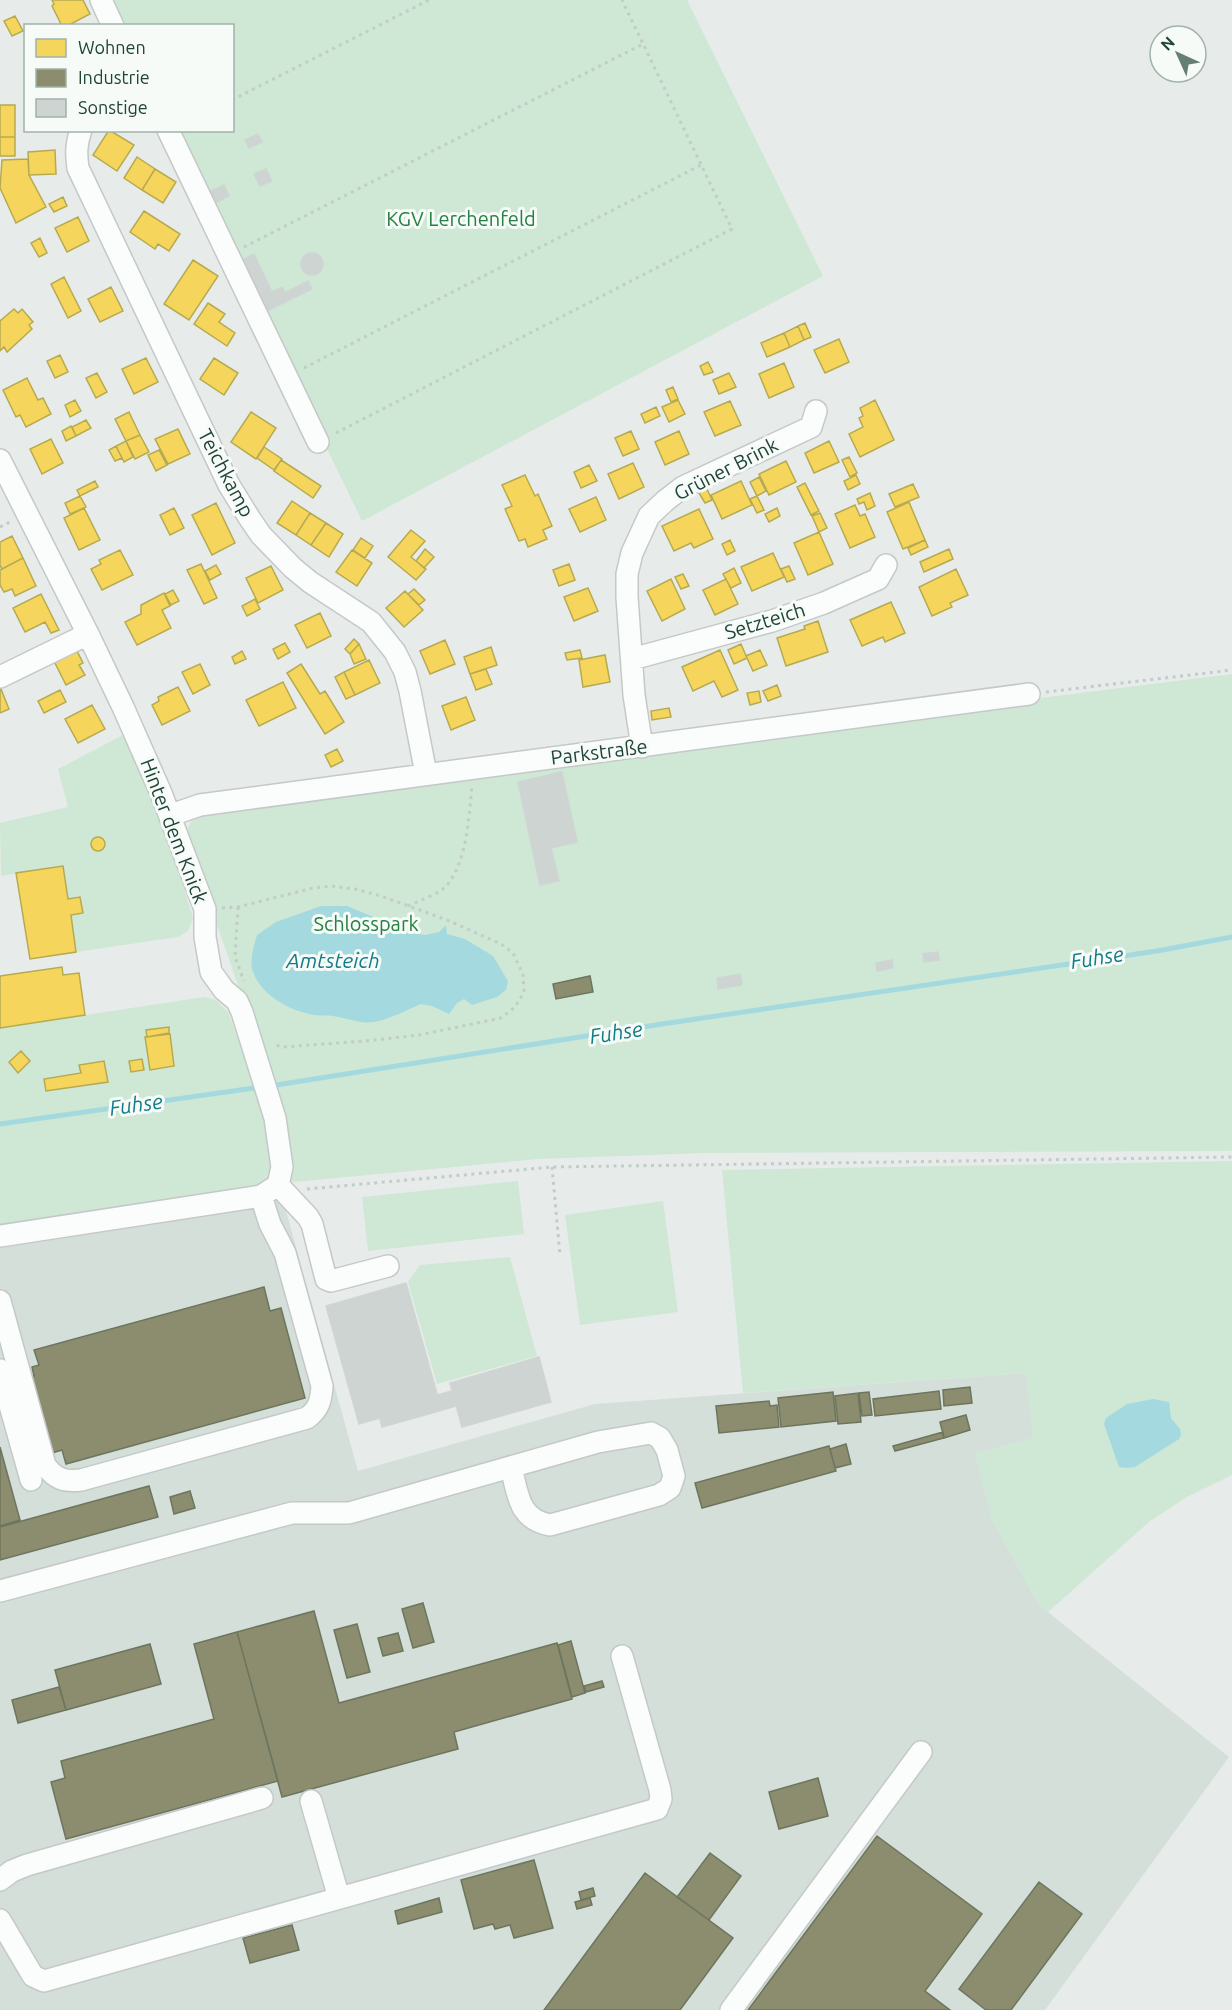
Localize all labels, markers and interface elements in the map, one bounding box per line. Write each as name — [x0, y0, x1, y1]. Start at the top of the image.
legend — [24, 24, 234, 132]
north arrow — [1148, 24, 1208, 84]
text: N — [1157, 33, 1178, 54]
text: Wohnen — [78, 37, 146, 57]
text: Industrie — [78, 67, 150, 87]
text: Sonstige — [78, 97, 148, 117]
park label: KGV Lerchenfeld — [386, 207, 536, 230]
street label: Teichkamp — [194, 425, 259, 521]
street label: Grüner Brink — [670, 433, 782, 505]
street label: Setzteich — [722, 597, 808, 644]
street label: Parkstraße — [549, 734, 649, 769]
street label: Hinter dem Knick — [136, 755, 213, 907]
park label: Schlosspark — [313, 912, 419, 935]
water label: Fuhse — [1069, 941, 1125, 973]
water label: Amtsteich — [285, 948, 380, 972]
water label: Fuhse — [588, 1016, 644, 1048]
water label: Fuhse — [108, 1088, 164, 1120]

